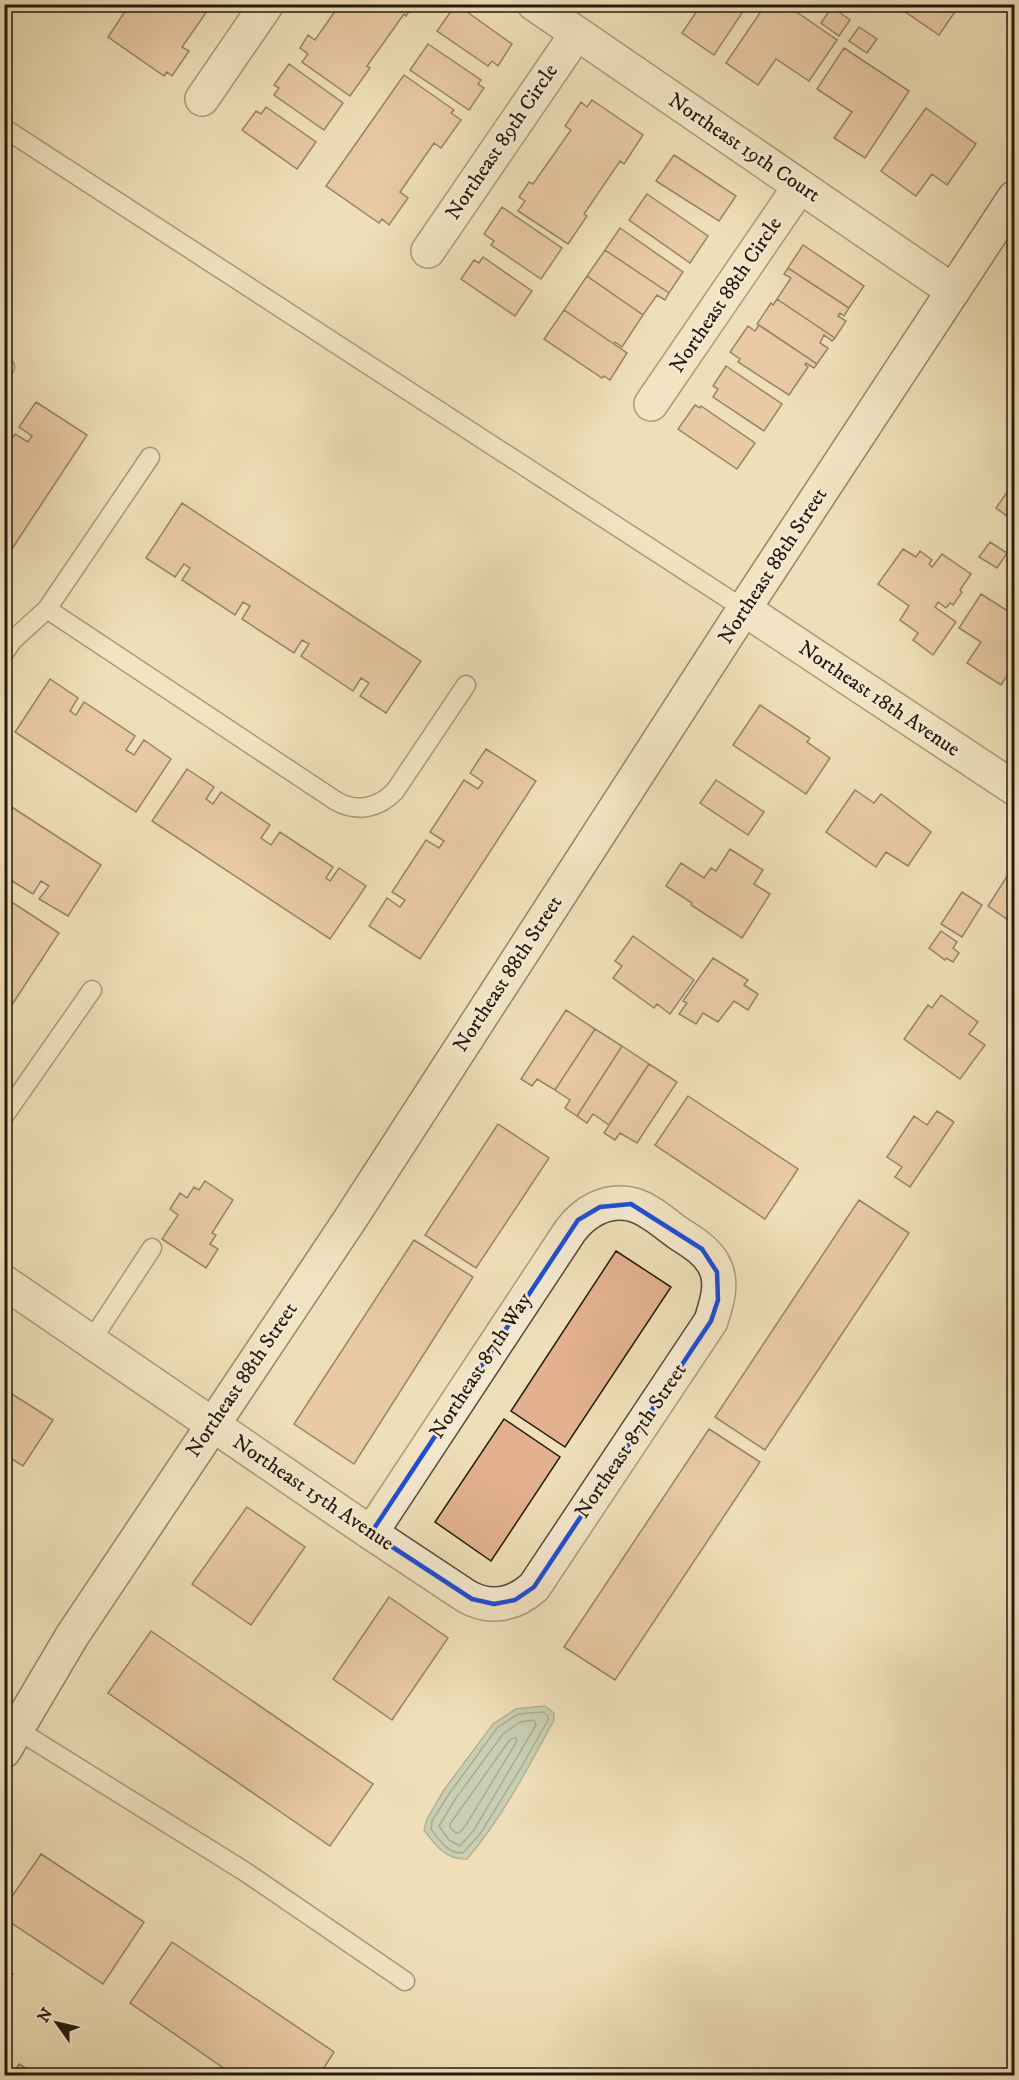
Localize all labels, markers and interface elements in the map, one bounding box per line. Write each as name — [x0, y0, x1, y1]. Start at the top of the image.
street label: Northeast 89th Circle — [440, 59, 564, 225]
street label: Northeast 19th Court — [663, 88, 825, 209]
street label: Northeast 88th Circle — [664, 212, 788, 378]
street label: Northeast 88th Street — [713, 483, 833, 649]
street label: Northeast 18th Avenue — [793, 635, 965, 763]
street label: Northeast 88th Street — [448, 891, 568, 1057]
street label: Northeast 87th Way — [424, 1287, 538, 1444]
street label: Northeast 88th Street — [181, 1297, 304, 1462]
street label: Northeast 87th Street — [569, 1358, 693, 1524]
street label: Northeast 15th Avenue — [227, 1429, 399, 1557]
north arrow — [27, 1993, 87, 2053]
text: N — [33, 2004, 57, 2026]

